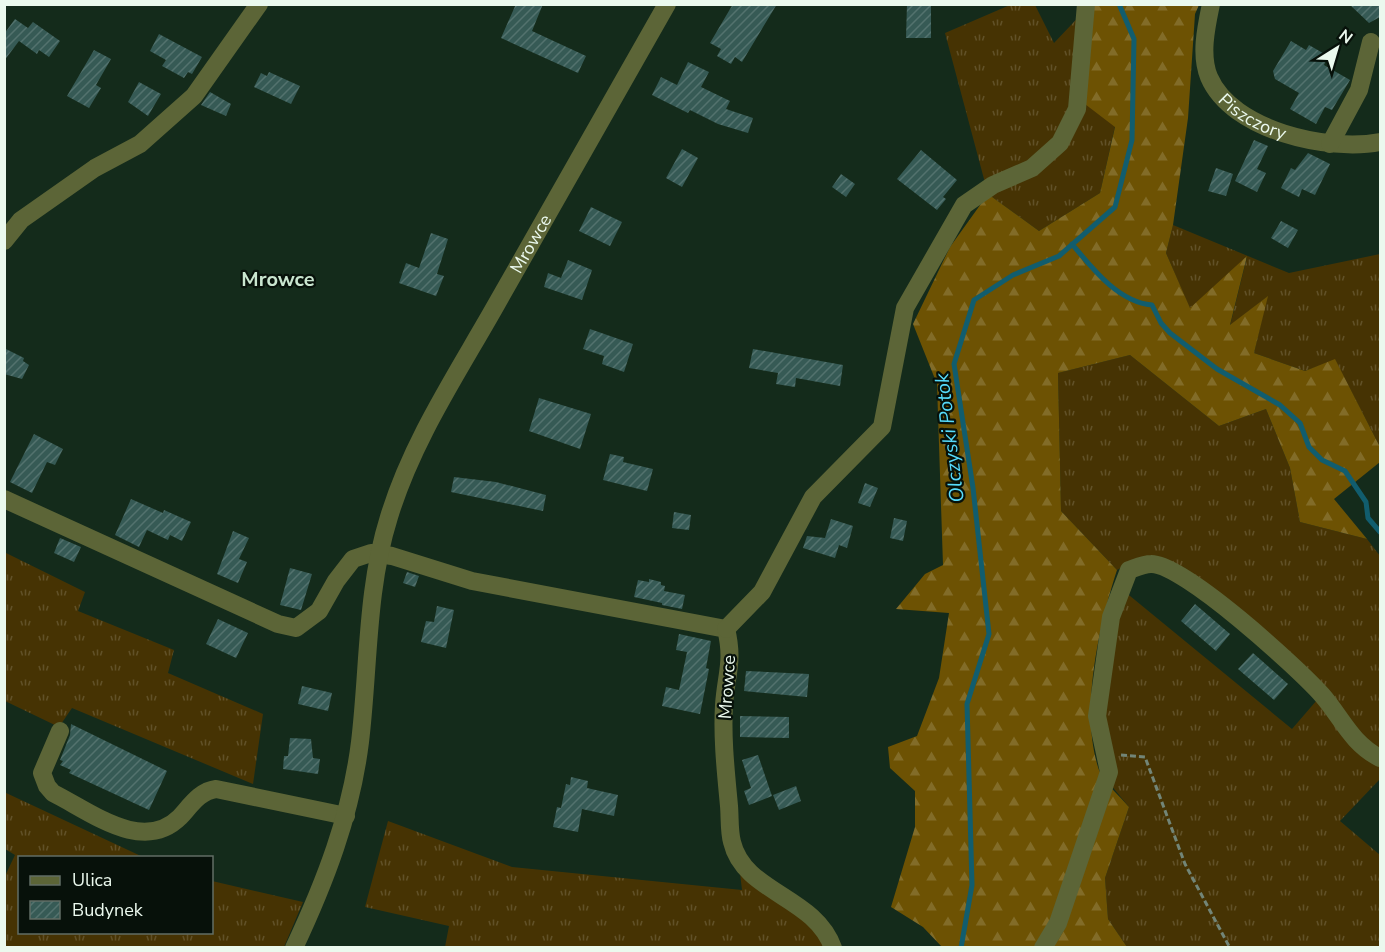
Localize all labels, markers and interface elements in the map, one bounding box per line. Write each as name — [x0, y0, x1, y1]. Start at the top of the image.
north arrow — [1307, 18, 1367, 78]
text: N — [1334, 24, 1357, 49]
street label: Piszczory — [1213, 88, 1290, 146]
street label: Mrowce — [504, 210, 557, 278]
district label: Mrowce — [241, 266, 315, 293]
water label: Olczyski Potok — [928, 371, 971, 504]
street label: Mrowce — [713, 654, 741, 720]
legend — [18, 856, 213, 934]
text: Ulica — [72, 868, 112, 892]
text: Budynek — [72, 898, 144, 922]

